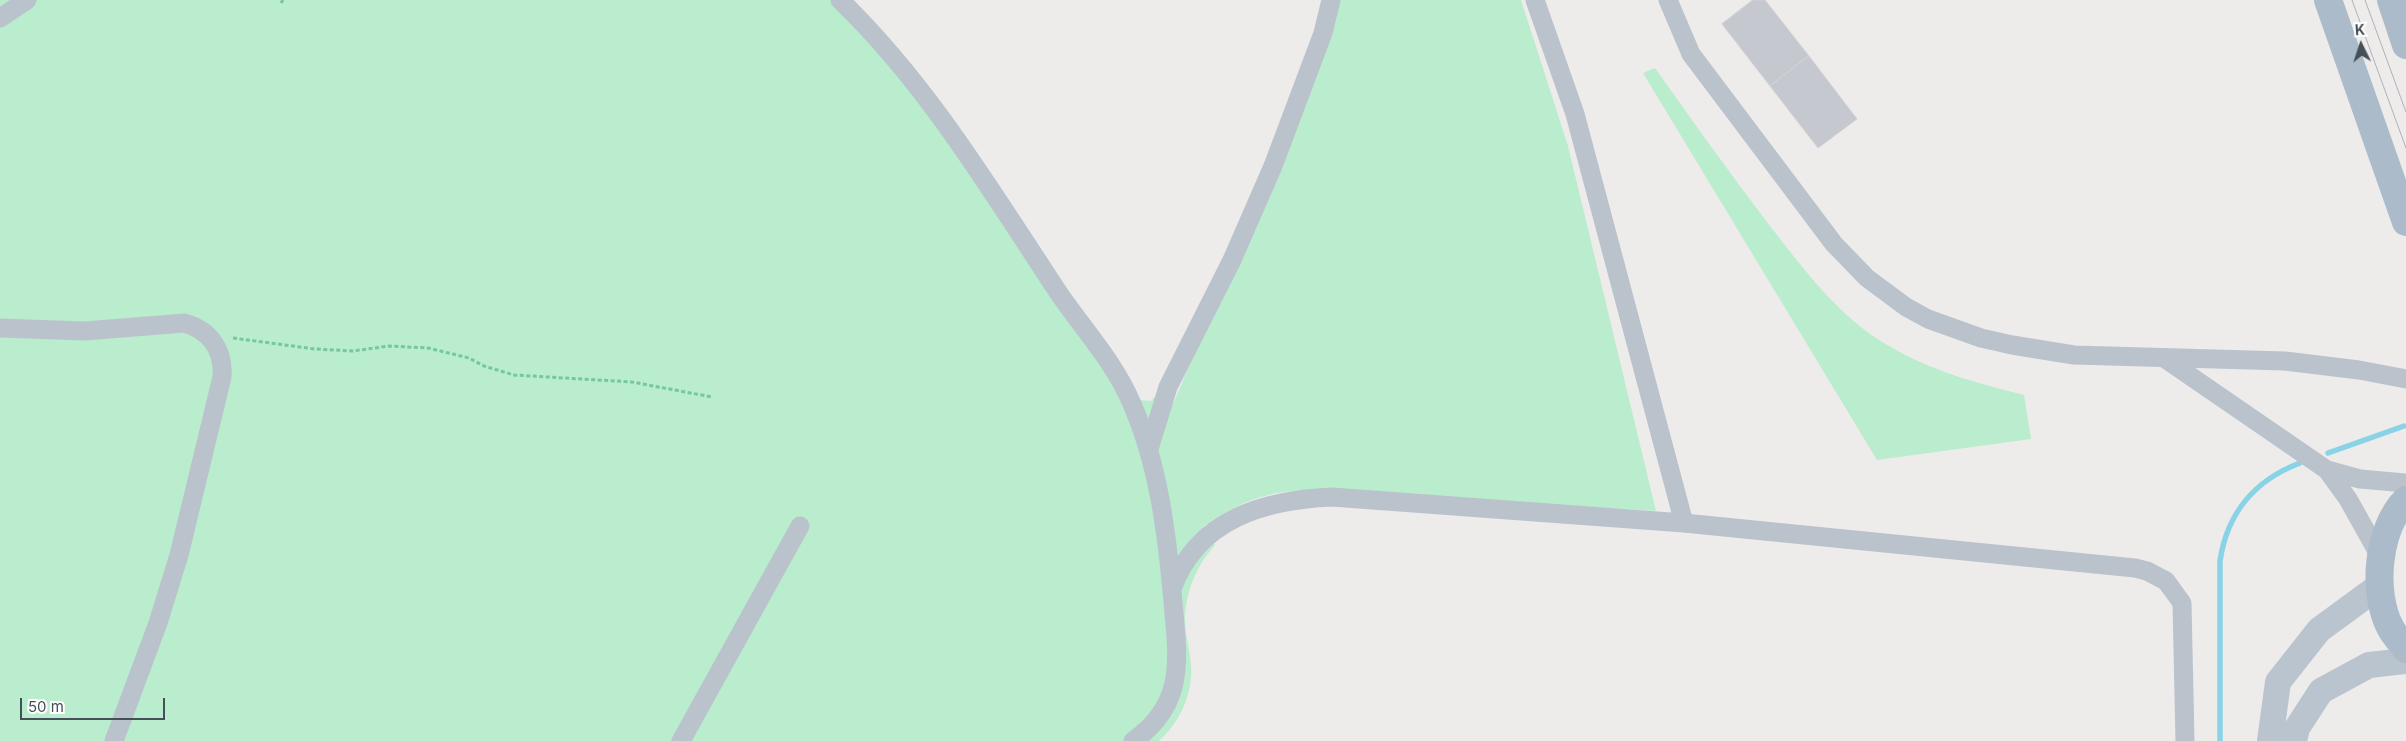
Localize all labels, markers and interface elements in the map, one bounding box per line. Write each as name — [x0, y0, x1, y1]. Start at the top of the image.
north arrow — [2336, 20, 2386, 70]
text: K — [2354, 21, 2366, 38]
scale bar — [22, 688, 168, 720]
text: 50 m — [28, 697, 64, 716]

